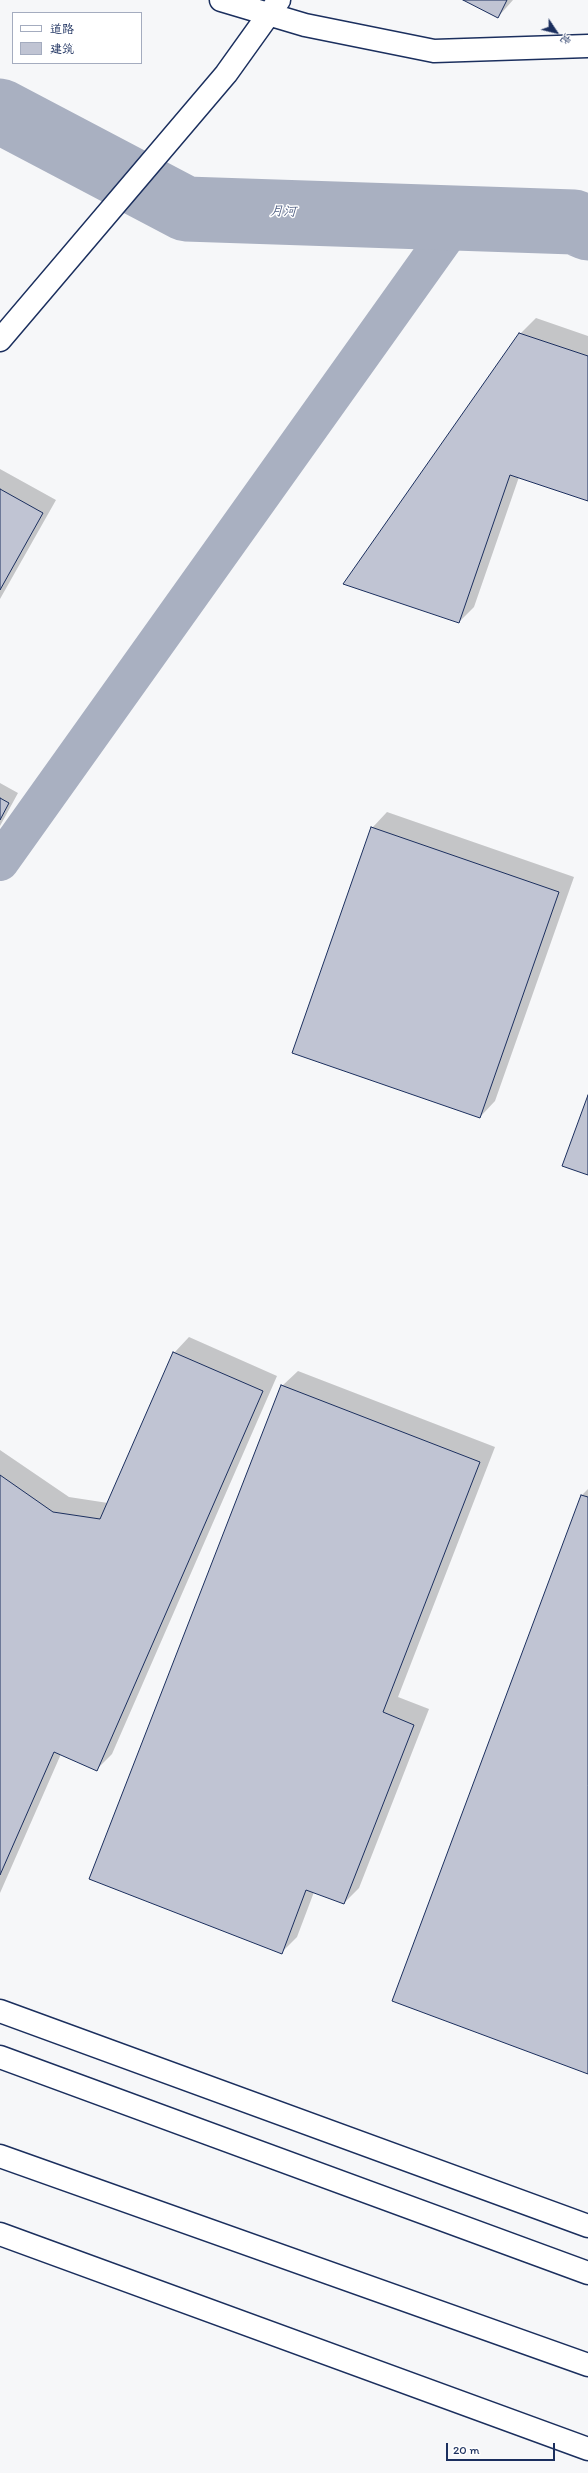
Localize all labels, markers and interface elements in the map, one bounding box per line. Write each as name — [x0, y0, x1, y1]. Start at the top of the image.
legend — [12, 12, 142, 64]
north arrow — [536, 12, 576, 52]
text: 道路 — [50, 22, 74, 36]
text: 北 — [558, 31, 575, 47]
text: 建筑 — [50, 42, 74, 56]
water label: 月河 — [270, 204, 296, 220]
scale bar — [448, 2435, 557, 2461]
text: 20 m — [453, 2443, 480, 2457]

